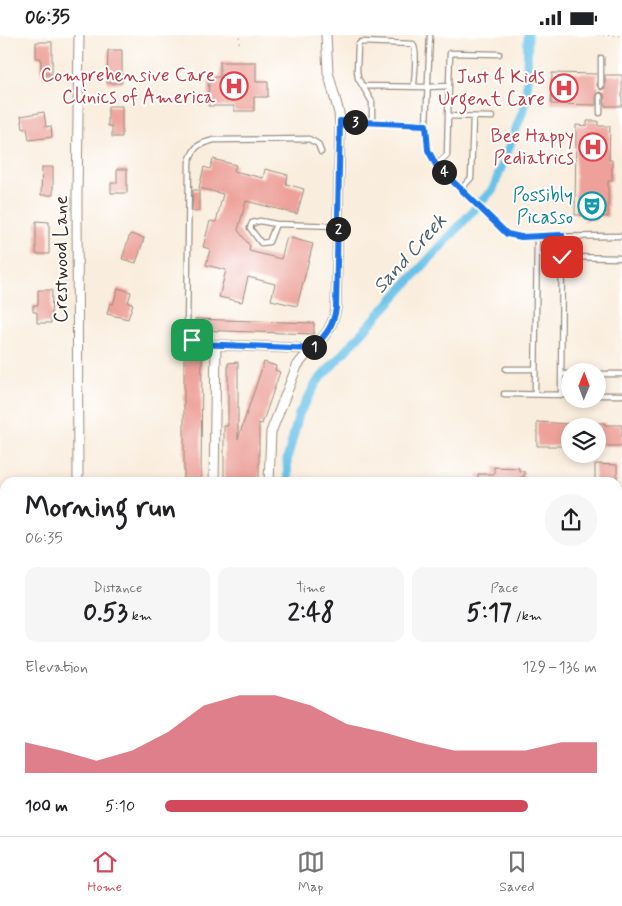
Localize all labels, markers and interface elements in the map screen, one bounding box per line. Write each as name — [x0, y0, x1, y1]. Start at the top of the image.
text: 06:35 — [25, 5, 70, 30]
place label: Comprehensive Care Clinics of America — [41, 63, 216, 110]
place label: Just 4 Kids Urgent Care — [438, 65, 545, 115]
hospital icon: Comprehensive Care Clinics of America — [219, 71, 249, 101]
hospital icon: Just 4 Kids Urgent Care — [549, 73, 579, 103]
pin: 3 — [342, 109, 368, 135]
text: 3 — [352, 113, 359, 131]
place label: Bee Happy Pediatrics — [490, 124, 574, 171]
hospital icon: Bee Happy Pediatrics — [578, 132, 608, 162]
pin: 4 — [432, 159, 456, 185]
text: 4 — [440, 163, 449, 181]
place label: Possibly Picasso — [513, 183, 573, 230]
theatre icon: Possibly Picasso — [577, 191, 607, 221]
street label: Crestwood Lane — [49, 195, 74, 323]
water label: Sand Creek — [367, 208, 453, 300]
pin: 2 — [326, 217, 350, 241]
text: 2 — [335, 220, 342, 238]
pin — [541, 236, 583, 278]
icon: check — [548, 243, 576, 271]
pin — [171, 319, 213, 361]
icon: arrive — [178, 326, 206, 354]
pin: 1 — [302, 335, 326, 359]
text: 1 — [311, 338, 318, 356]
north arrow — [561, 363, 606, 407]
map controls — [561, 363, 606, 463]
button: layers — [561, 418, 606, 463]
text: Morning run — [25, 490, 176, 527]
button: share — [545, 494, 597, 546]
text: 06:35 — [25, 528, 63, 549]
text: Distance — [93, 579, 142, 597]
text: Time — [296, 579, 326, 597]
text: Pace — [490, 579, 518, 597]
text: 0.53 — [83, 597, 128, 630]
text: 2:48 — [287, 597, 335, 630]
text: 5:17 — [466, 597, 512, 630]
text: km — [128, 607, 152, 625]
text: /km — [512, 607, 542, 625]
text: Elevation — [25, 657, 88, 678]
text: 129–136 m — [522, 657, 597, 678]
text: 100 m — [25, 796, 68, 817]
text: 5:10 — [105, 796, 135, 817]
tab: Home — [87, 848, 122, 896]
tab: Map — [297, 848, 325, 896]
tab: Saved — [499, 848, 535, 896]

